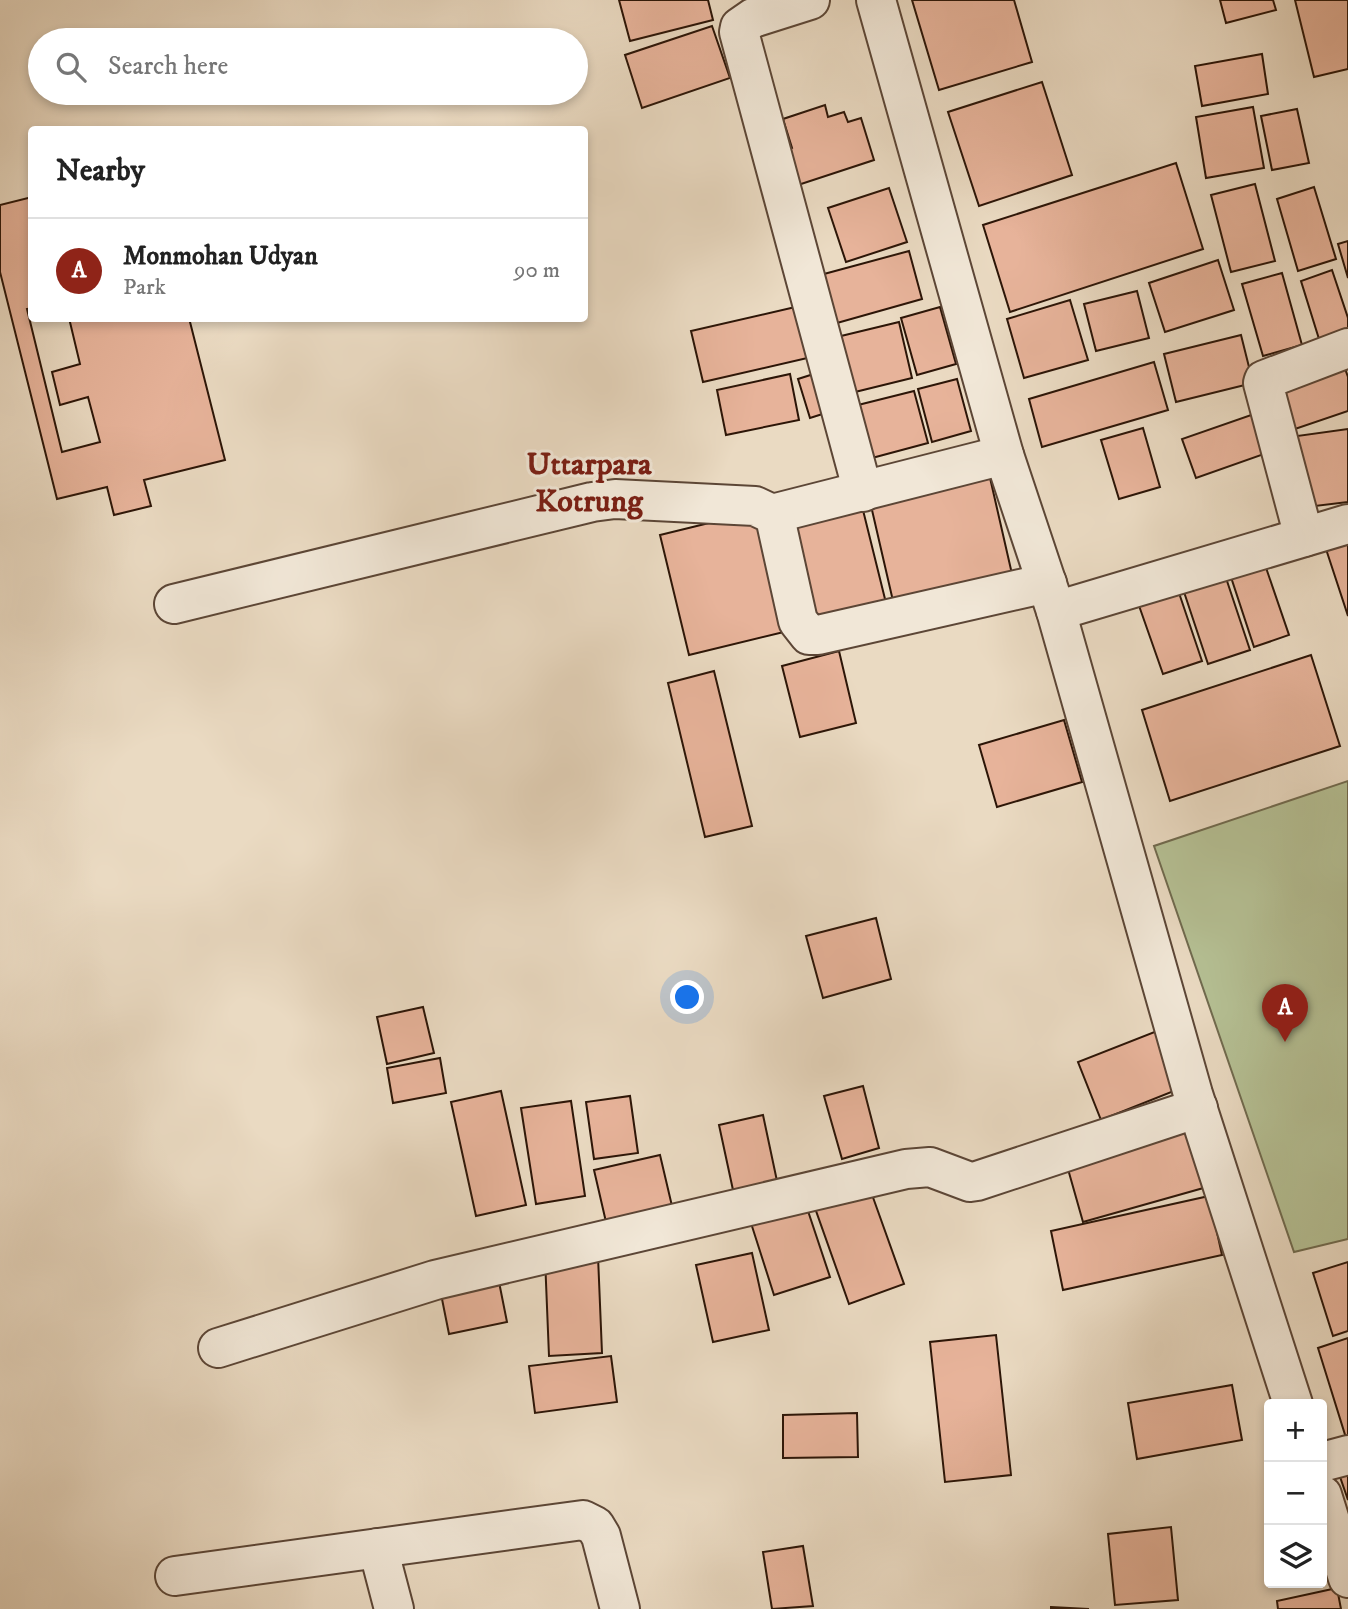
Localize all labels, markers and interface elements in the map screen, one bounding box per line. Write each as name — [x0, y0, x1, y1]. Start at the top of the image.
search box — [28, 28, 588, 105]
icon: search — [52, 48, 90, 86]
text: Search here — [108, 50, 228, 83]
text: Nearby — [56, 153, 145, 190]
text: Monmohan Udyan — [123, 240, 318, 273]
text: A — [72, 256, 86, 285]
text: 90 m — [514, 256, 560, 285]
text: Park — [123, 273, 166, 302]
district label: Uttarpara Kotrung — [526, 445, 652, 522]
your location — [670, 980, 704, 1014]
pin: A — [1262, 984, 1308, 1042]
map controls — [1264, 1399, 1327, 1588]
button: + — [1264, 1399, 1327, 1462]
button: − — [1264, 1462, 1327, 1525]
button: layers — [1264, 1525, 1327, 1588]

